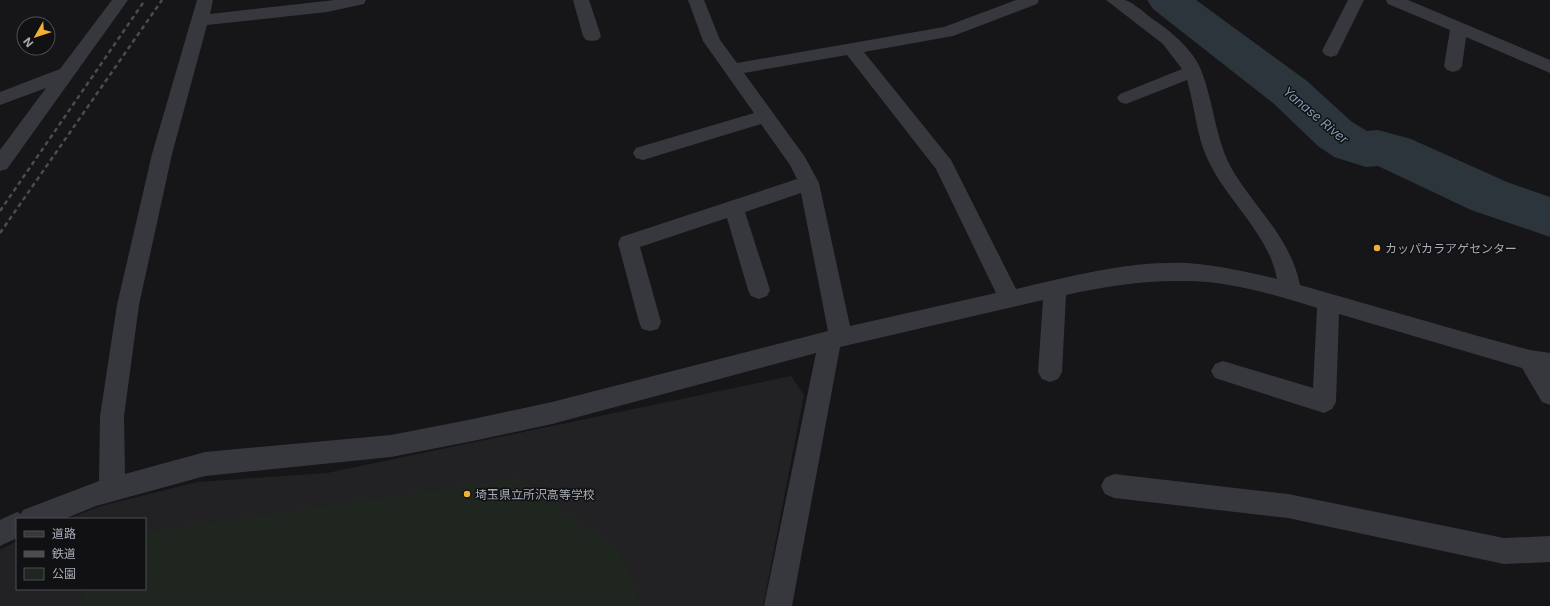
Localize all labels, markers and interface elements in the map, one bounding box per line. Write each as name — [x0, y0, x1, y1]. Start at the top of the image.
north arrow — [16, 16, 56, 56]
text: N — [20, 35, 36, 50]
water label: Yanase River — [1280, 83, 1353, 148]
place label: カッパカラアゲセンター — [1385, 241, 1517, 256]
marker: カッパカラアゲセンター — [1372, 243, 1382, 253]
place label: 埼玉県立所沢高等学校 — [475, 487, 595, 502]
marker: 埼玉県立所沢高等学校 — [462, 489, 472, 499]
legend — [16, 518, 146, 590]
text: 道路 — [52, 526, 76, 541]
text: 鉄道 — [52, 546, 76, 561]
text: 公園 — [52, 566, 76, 581]

